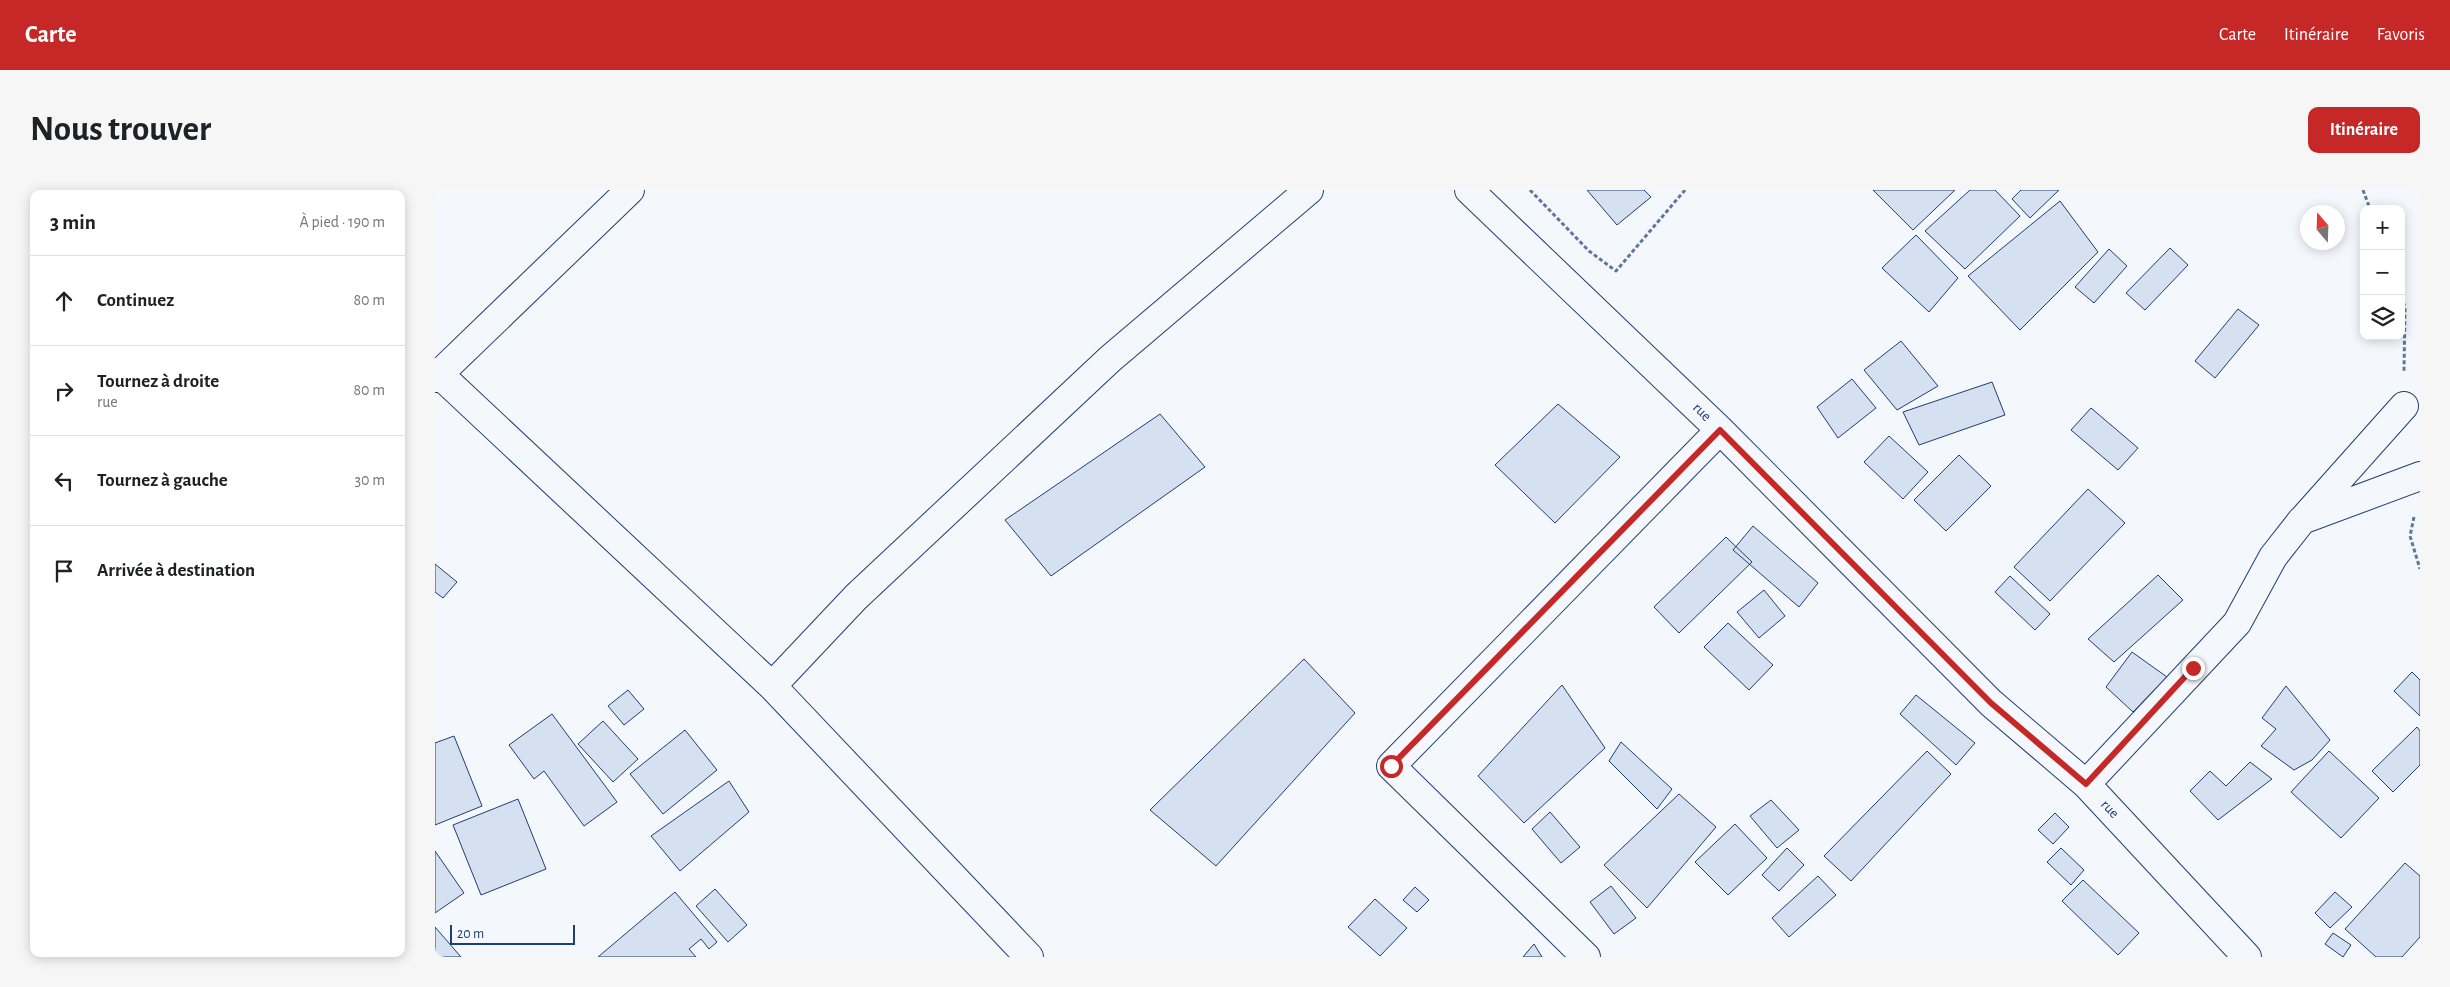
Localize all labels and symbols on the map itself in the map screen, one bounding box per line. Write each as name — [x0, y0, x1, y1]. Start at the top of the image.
north arrow — [2300, 205, 2345, 250]
street label: rue — [1690, 400, 1714, 424]
route end — [2182, 657, 2205, 680]
route start — [1380, 755, 1403, 778]
street label: rue — [2098, 797, 2122, 821]
scale bar — [450, 922, 575, 945]

